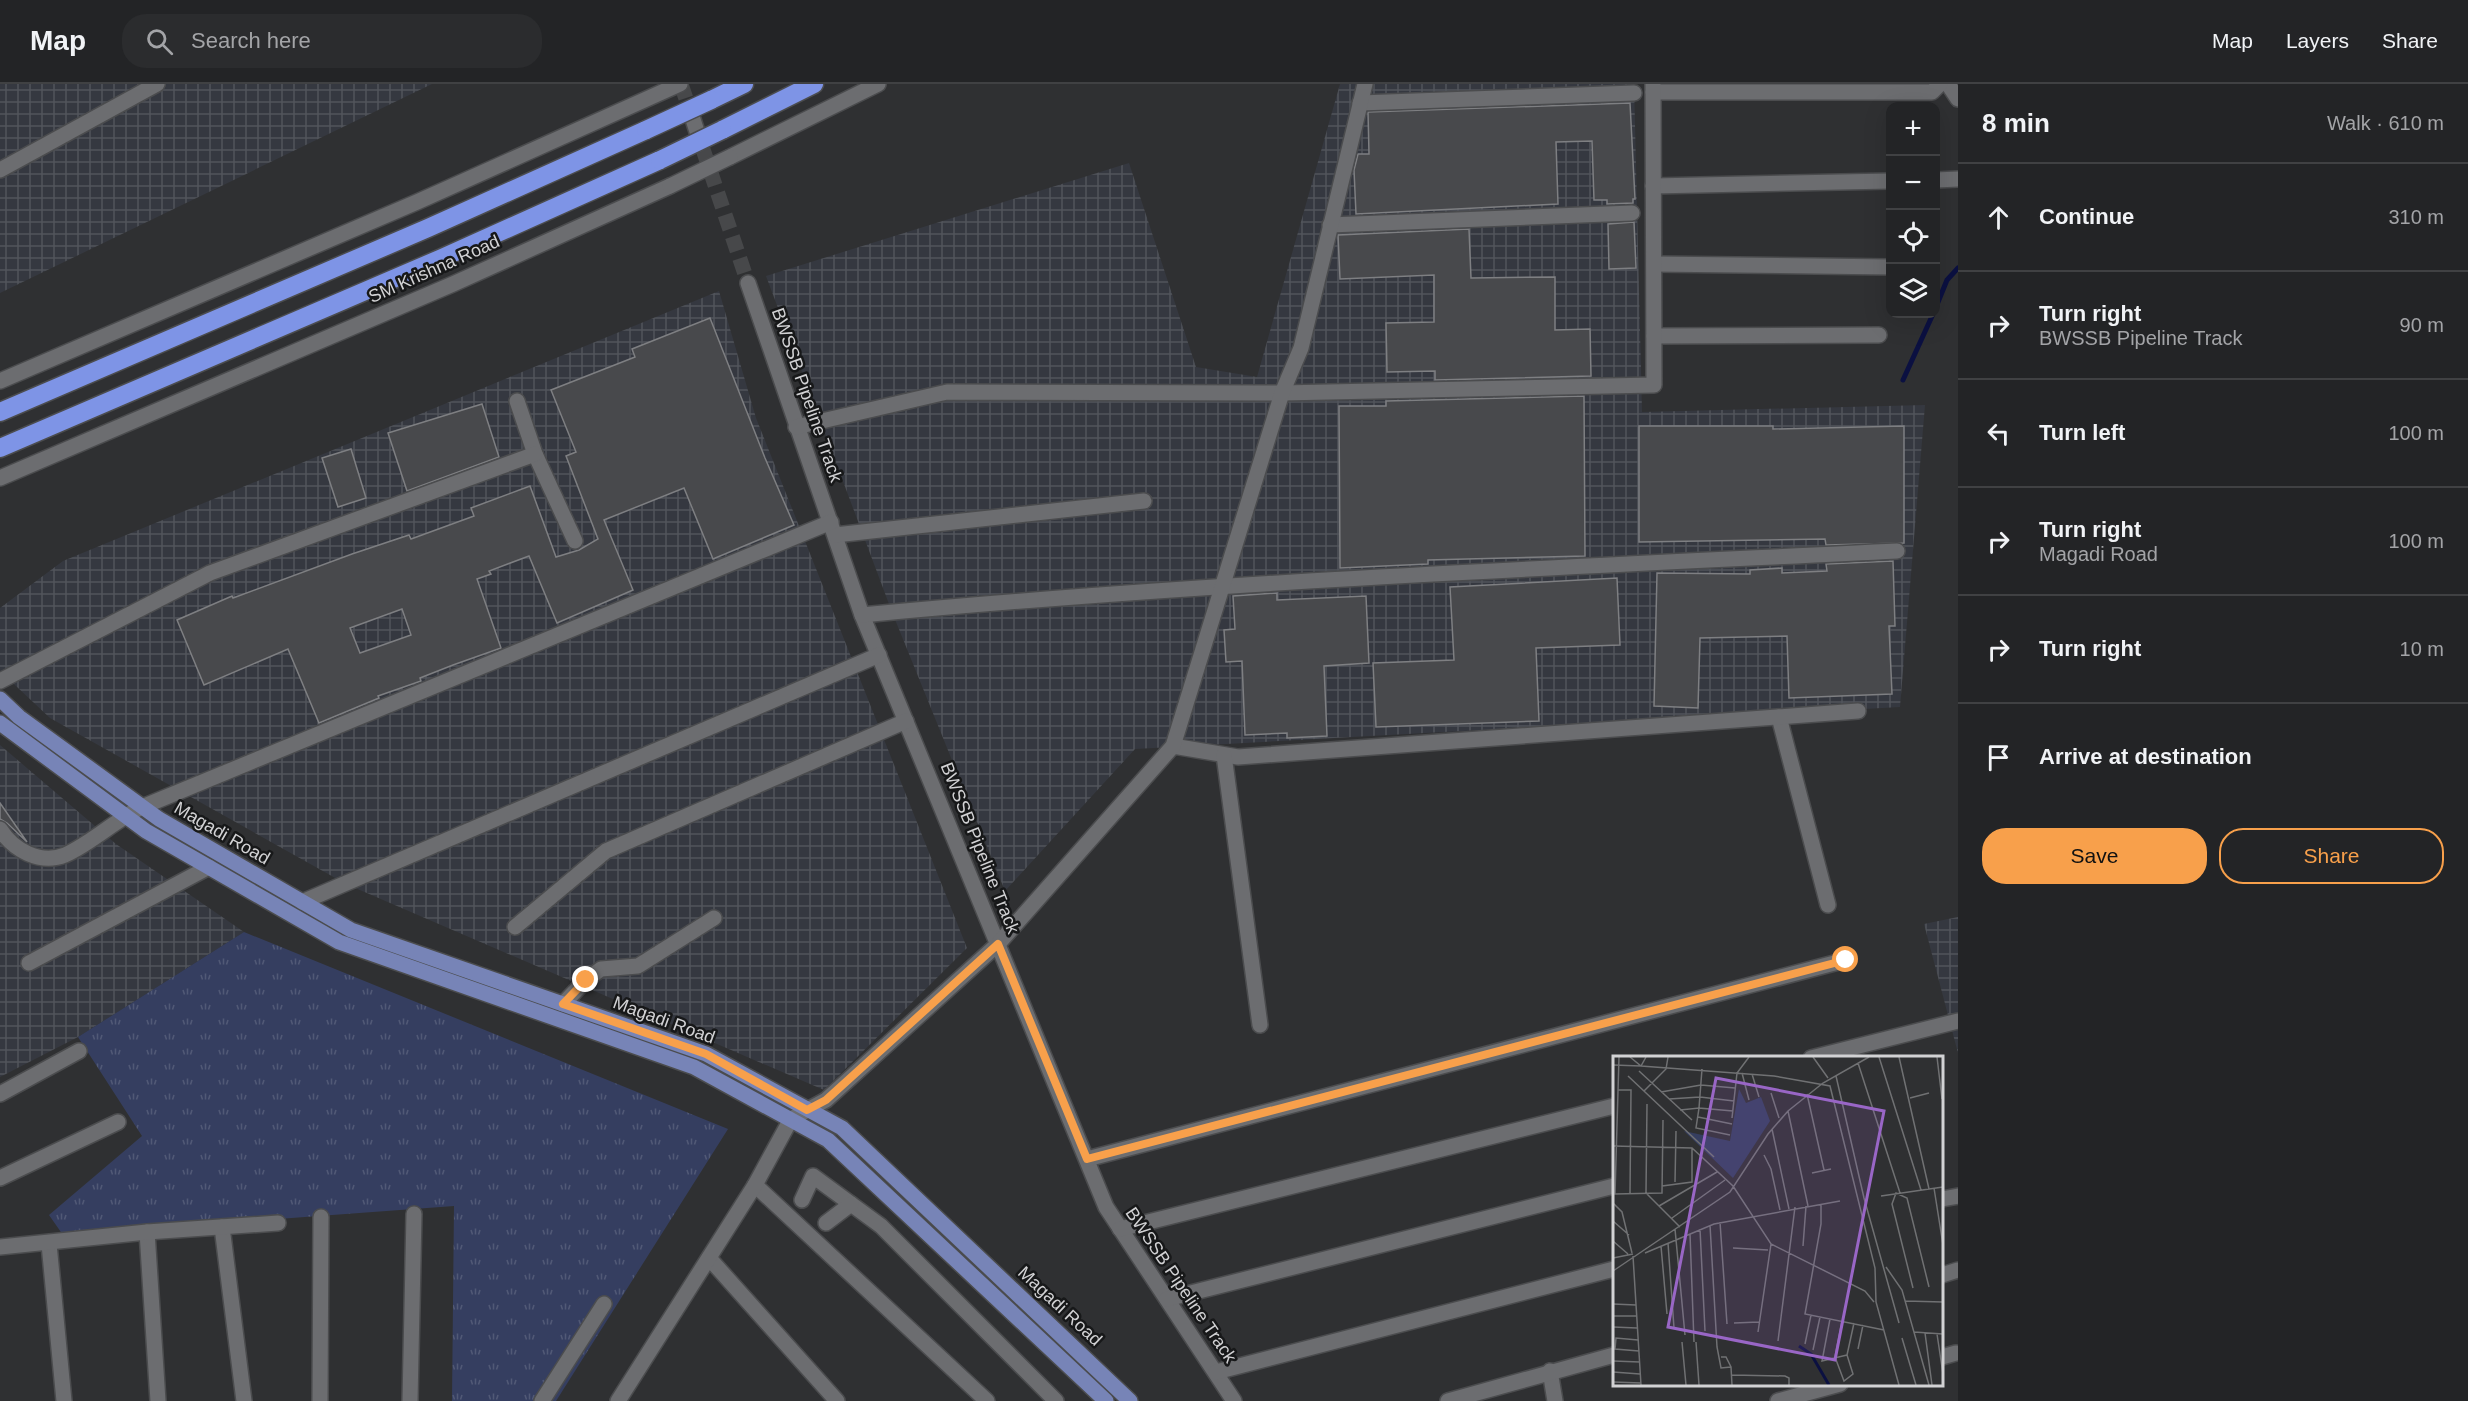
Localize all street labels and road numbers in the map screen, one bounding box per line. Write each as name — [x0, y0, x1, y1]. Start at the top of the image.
street label: SM Krishna Road — [365, 231, 503, 307]
street label: BWSSB Pipeline Track — [768, 305, 847, 486]
street label: BWSSB Pipeline Track — [936, 759, 1024, 938]
street label: Magadi Road — [171, 798, 273, 868]
street label: Magadi Road — [610, 992, 718, 1048]
street label: BWSSB Pipeline Track — [1122, 1204, 1241, 1367]
street label: Magadi Road — [1014, 1262, 1106, 1350]

